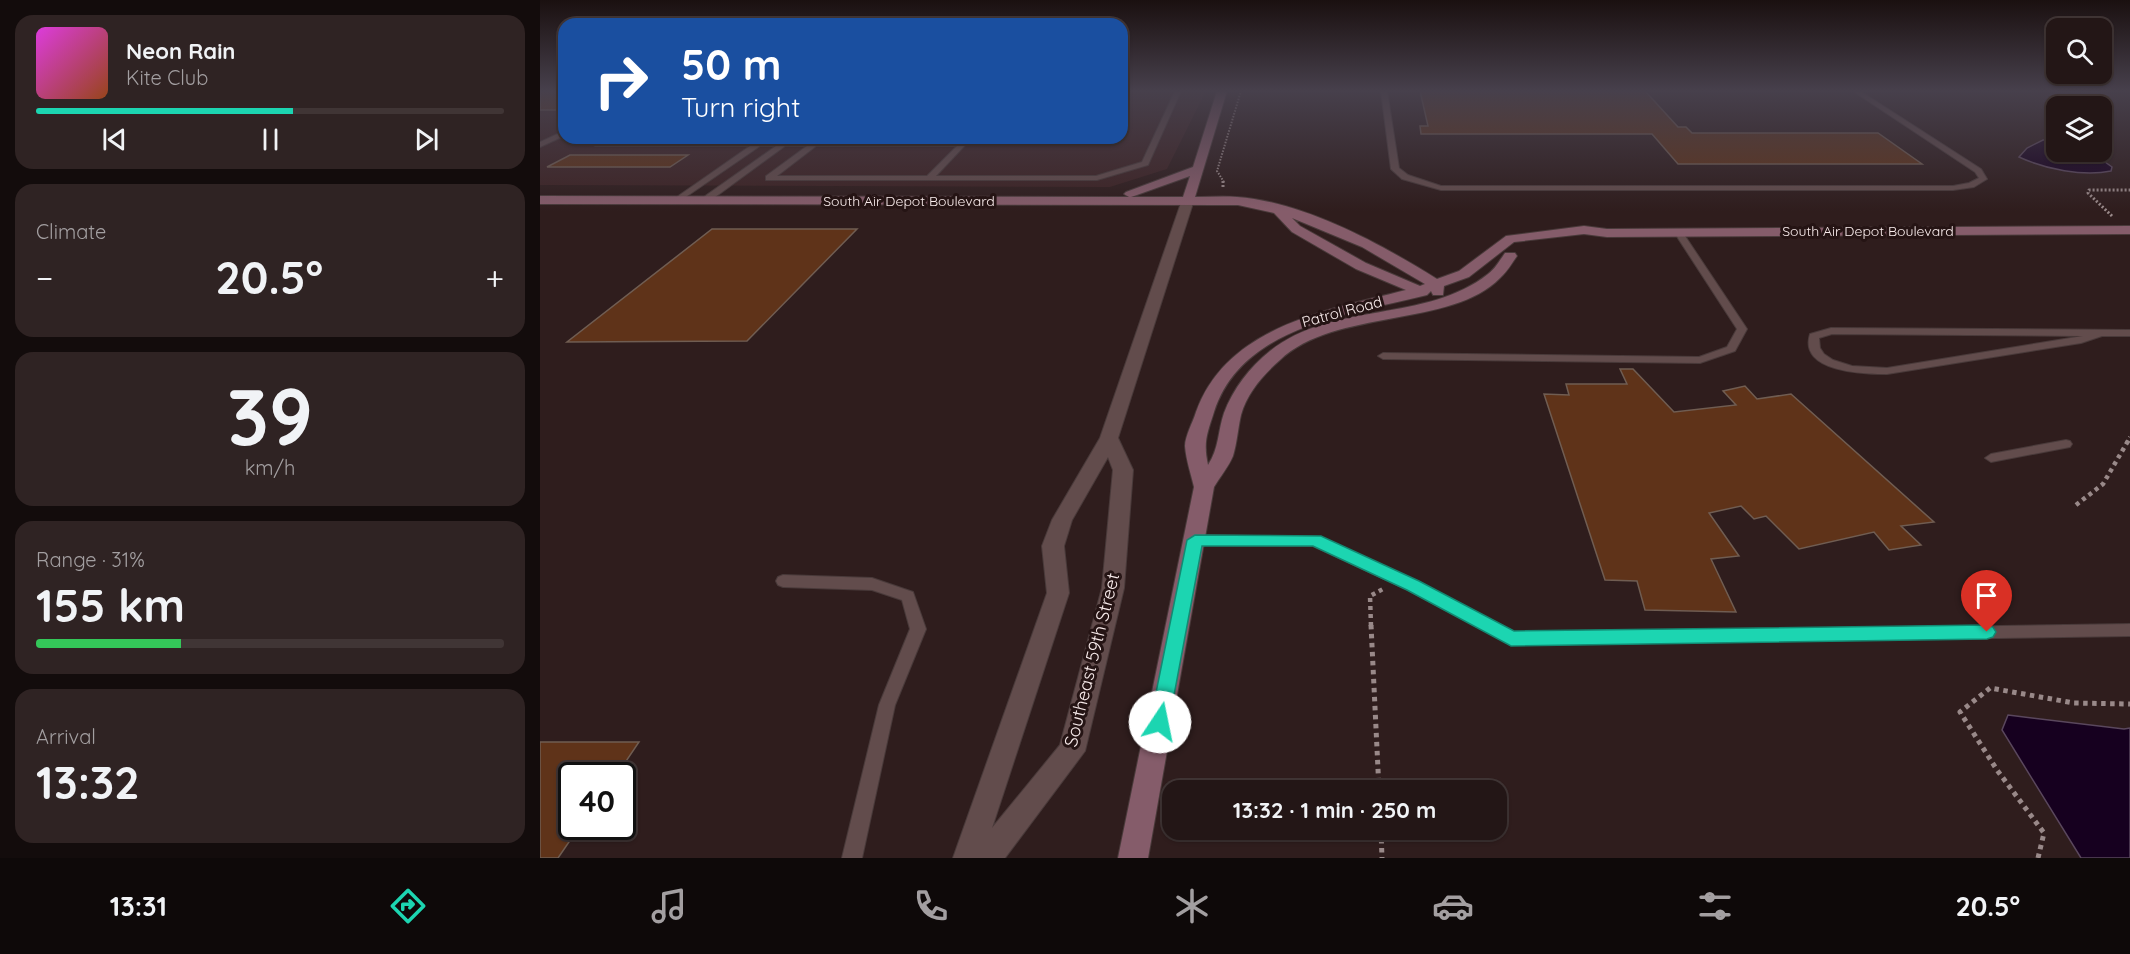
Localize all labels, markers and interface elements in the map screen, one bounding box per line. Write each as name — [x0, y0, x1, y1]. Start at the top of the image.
map controls — [2046, 18, 2112, 162]
button: search — [2046, 18, 2112, 84]
text: Neon Rain — [126, 37, 235, 65]
text: 50 m — [681, 38, 781, 91]
icon: right — [582, 42, 660, 120]
text: Kite Club — [126, 65, 208, 90]
text: Turn right — [681, 90, 800, 124]
button: layers — [2046, 96, 2112, 162]
icon: previous — [98, 123, 131, 156]
icon: pause — [254, 123, 287, 156]
icon: next — [410, 123, 443, 156]
street label: South Air Depot Boulevard — [823, 192, 995, 210]
text: Climate — [36, 219, 106, 244]
street label: South Air Depot Boulevard — [1782, 222, 1954, 240]
text: 20.5° — [215, 249, 323, 305]
text: − — [36, 257, 53, 298]
text: + — [485, 257, 504, 298]
street label: Patrol Road — [1300, 292, 1384, 331]
text: 39 — [227, 367, 313, 465]
text: km/h — [245, 455, 295, 480]
text: Range · 31% — [36, 547, 145, 572]
pin — [1961, 570, 2012, 632]
street label: Southeast 59th Street — [1059, 571, 1124, 749]
text: 155 km — [36, 577, 185, 633]
icon: arrive — [1970, 579, 2003, 612]
position arrow — [1128, 690, 1192, 754]
text: Arrival — [36, 724, 96, 749]
text: 13:32 — [36, 754, 140, 810]
speed limit sign: 40 — [558, 762, 636, 840]
text: 13:32 · 1 min · 250 m — [1233, 796, 1436, 824]
icon: directions — [387, 885, 429, 927]
icon: music — [648, 885, 690, 927]
icon: phone — [910, 885, 952, 927]
icon: climate — [1171, 885, 1213, 927]
icon: car — [1432, 885, 1474, 927]
icon: filters — [1694, 885, 1736, 927]
text: 13:31 — [110, 889, 167, 923]
text: 20.5° — [1955, 889, 2020, 923]

